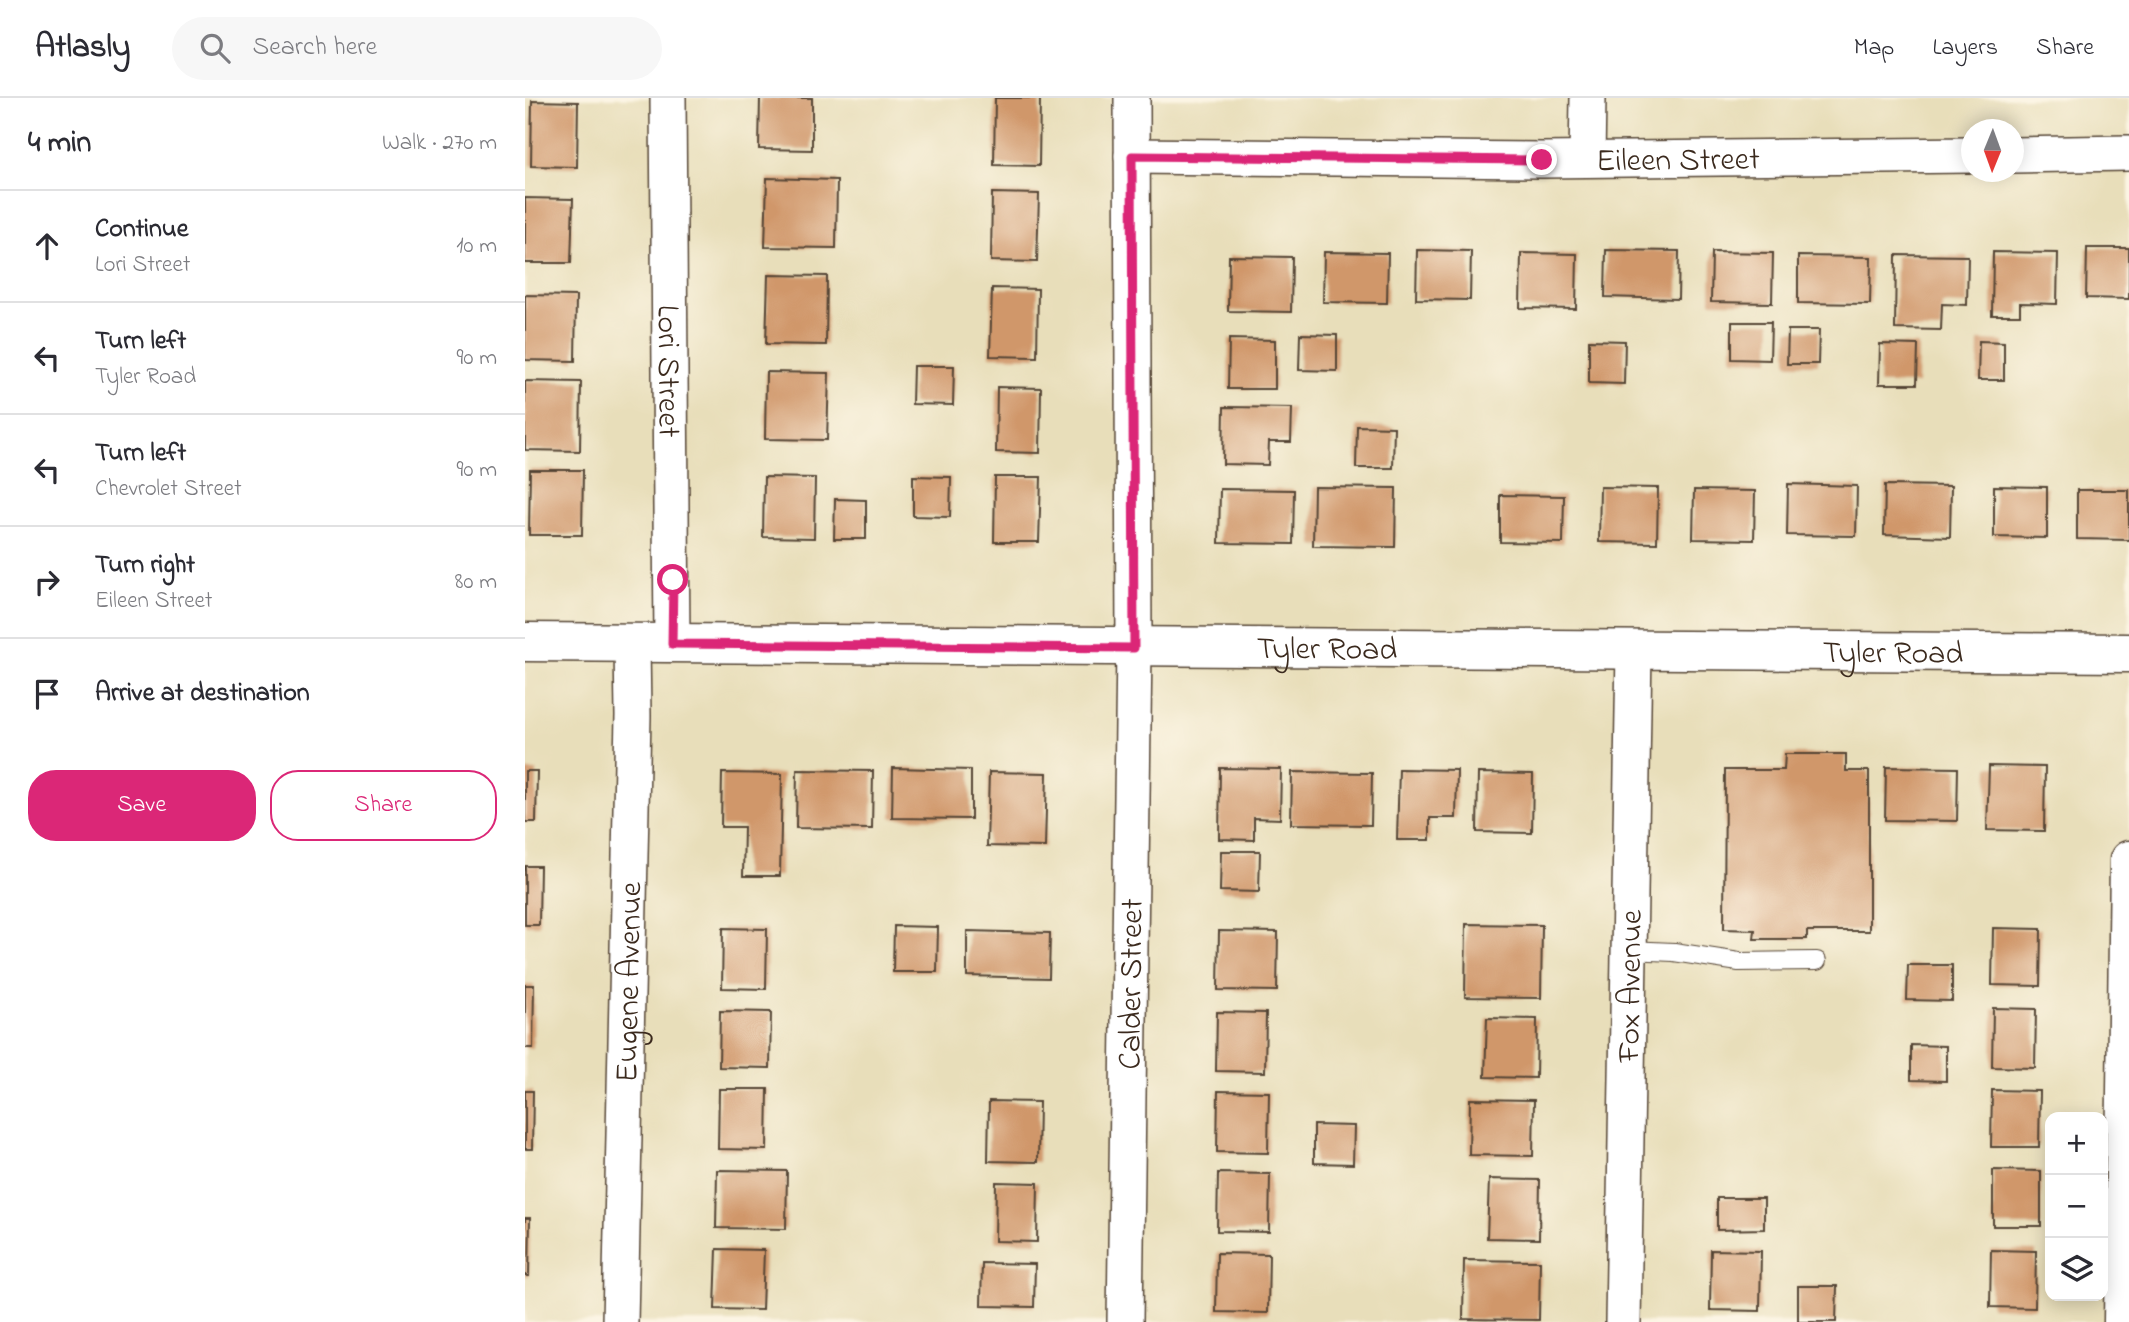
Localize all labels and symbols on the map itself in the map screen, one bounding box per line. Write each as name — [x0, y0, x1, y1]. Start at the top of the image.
north arrow — [1961, 119, 2024, 182]
street label: Eileen Street — [1596, 137, 1760, 186]
route end — [1526, 144, 1557, 175]
street label: Lori Street — [643, 304, 690, 438]
route start — [657, 564, 688, 595]
street label: Tyler Road — [1256, 627, 1398, 675]
street label: Tyler Road — [1822, 631, 1964, 679]
street label: Eugene Avenue — [605, 881, 656, 1083]
street label: Calder Street — [1108, 898, 1158, 1070]
street label: Fox Avenue — [1607, 909, 1657, 1064]

